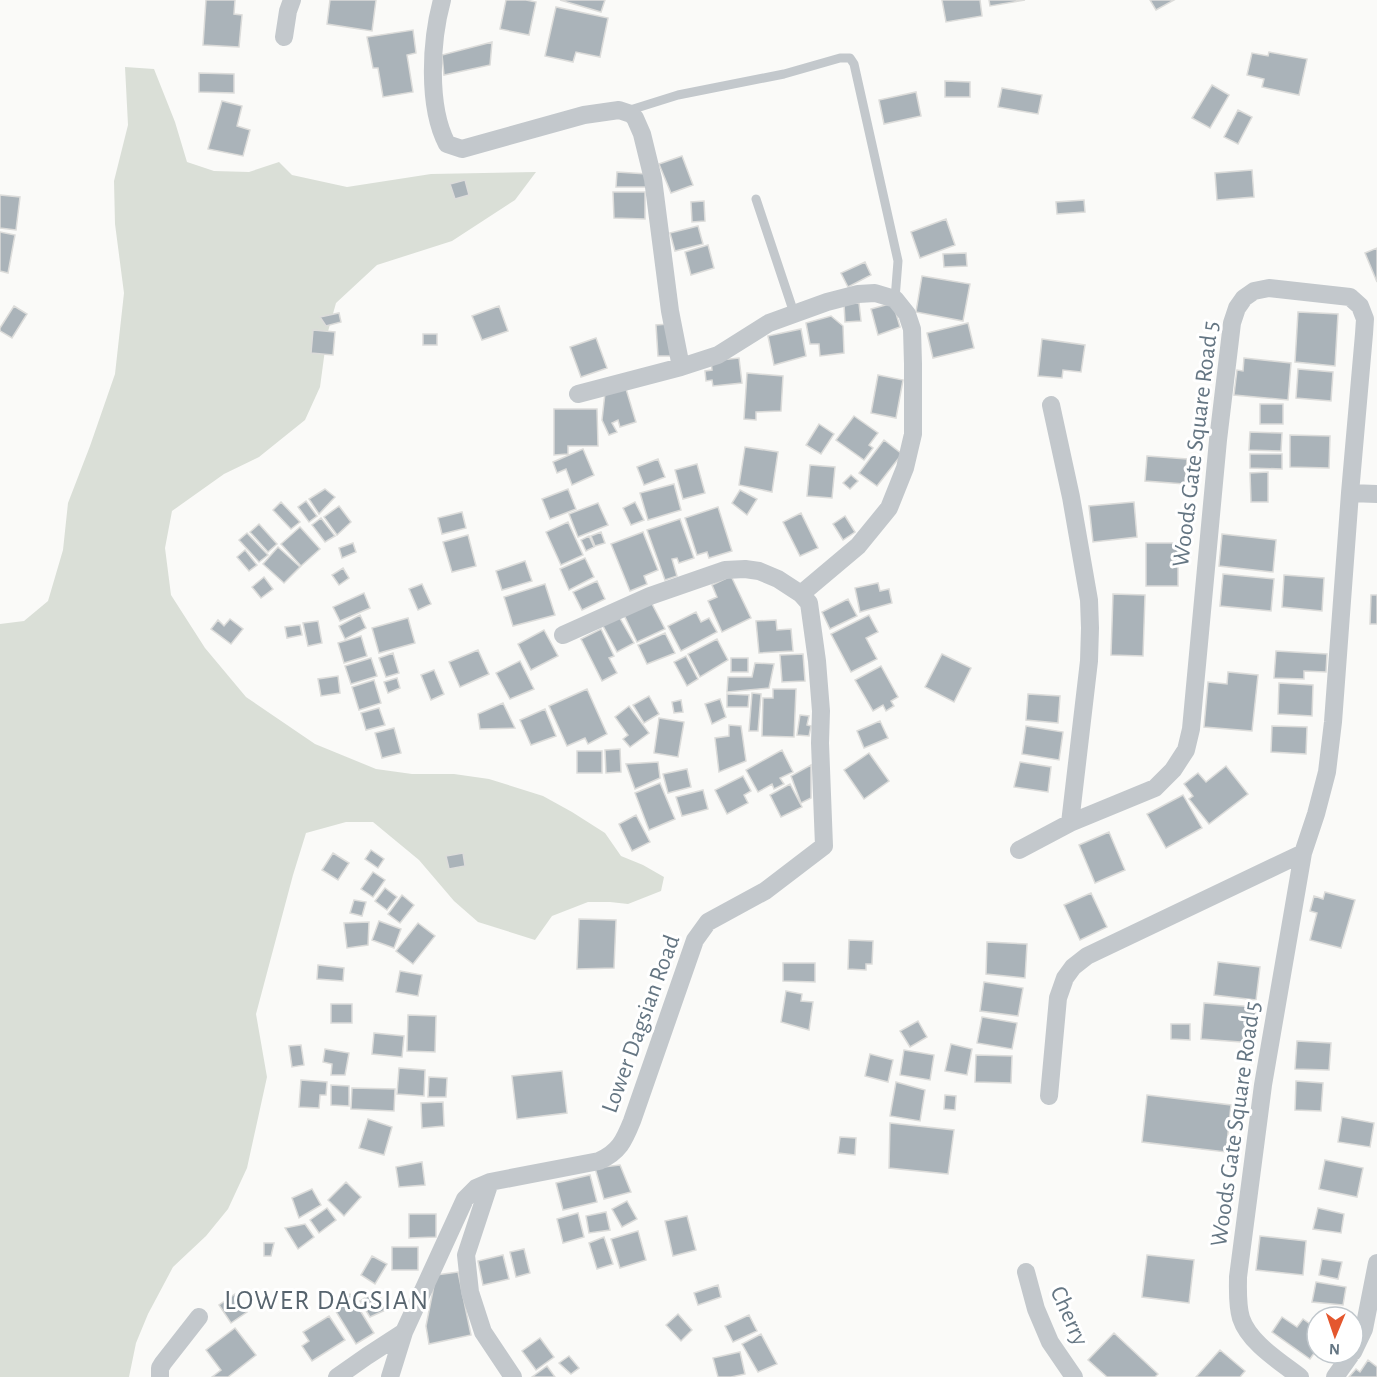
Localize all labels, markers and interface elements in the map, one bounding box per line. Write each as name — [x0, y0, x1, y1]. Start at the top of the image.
street label: Woods Gate Square Road 5 — [1169, 320, 1223, 568]
street label: Lower Dagsian Road — [598, 932, 684, 1116]
street label: Woods Gate Square Road 5 — [1207, 1000, 1265, 1248]
street label: Cherry — [1045, 1283, 1093, 1349]
district label: LOWER DAGSIAN — [224, 1287, 430, 1314]
north arrow — [1305, 1305, 1365, 1365]
text: N — [1329, 1341, 1340, 1357]

